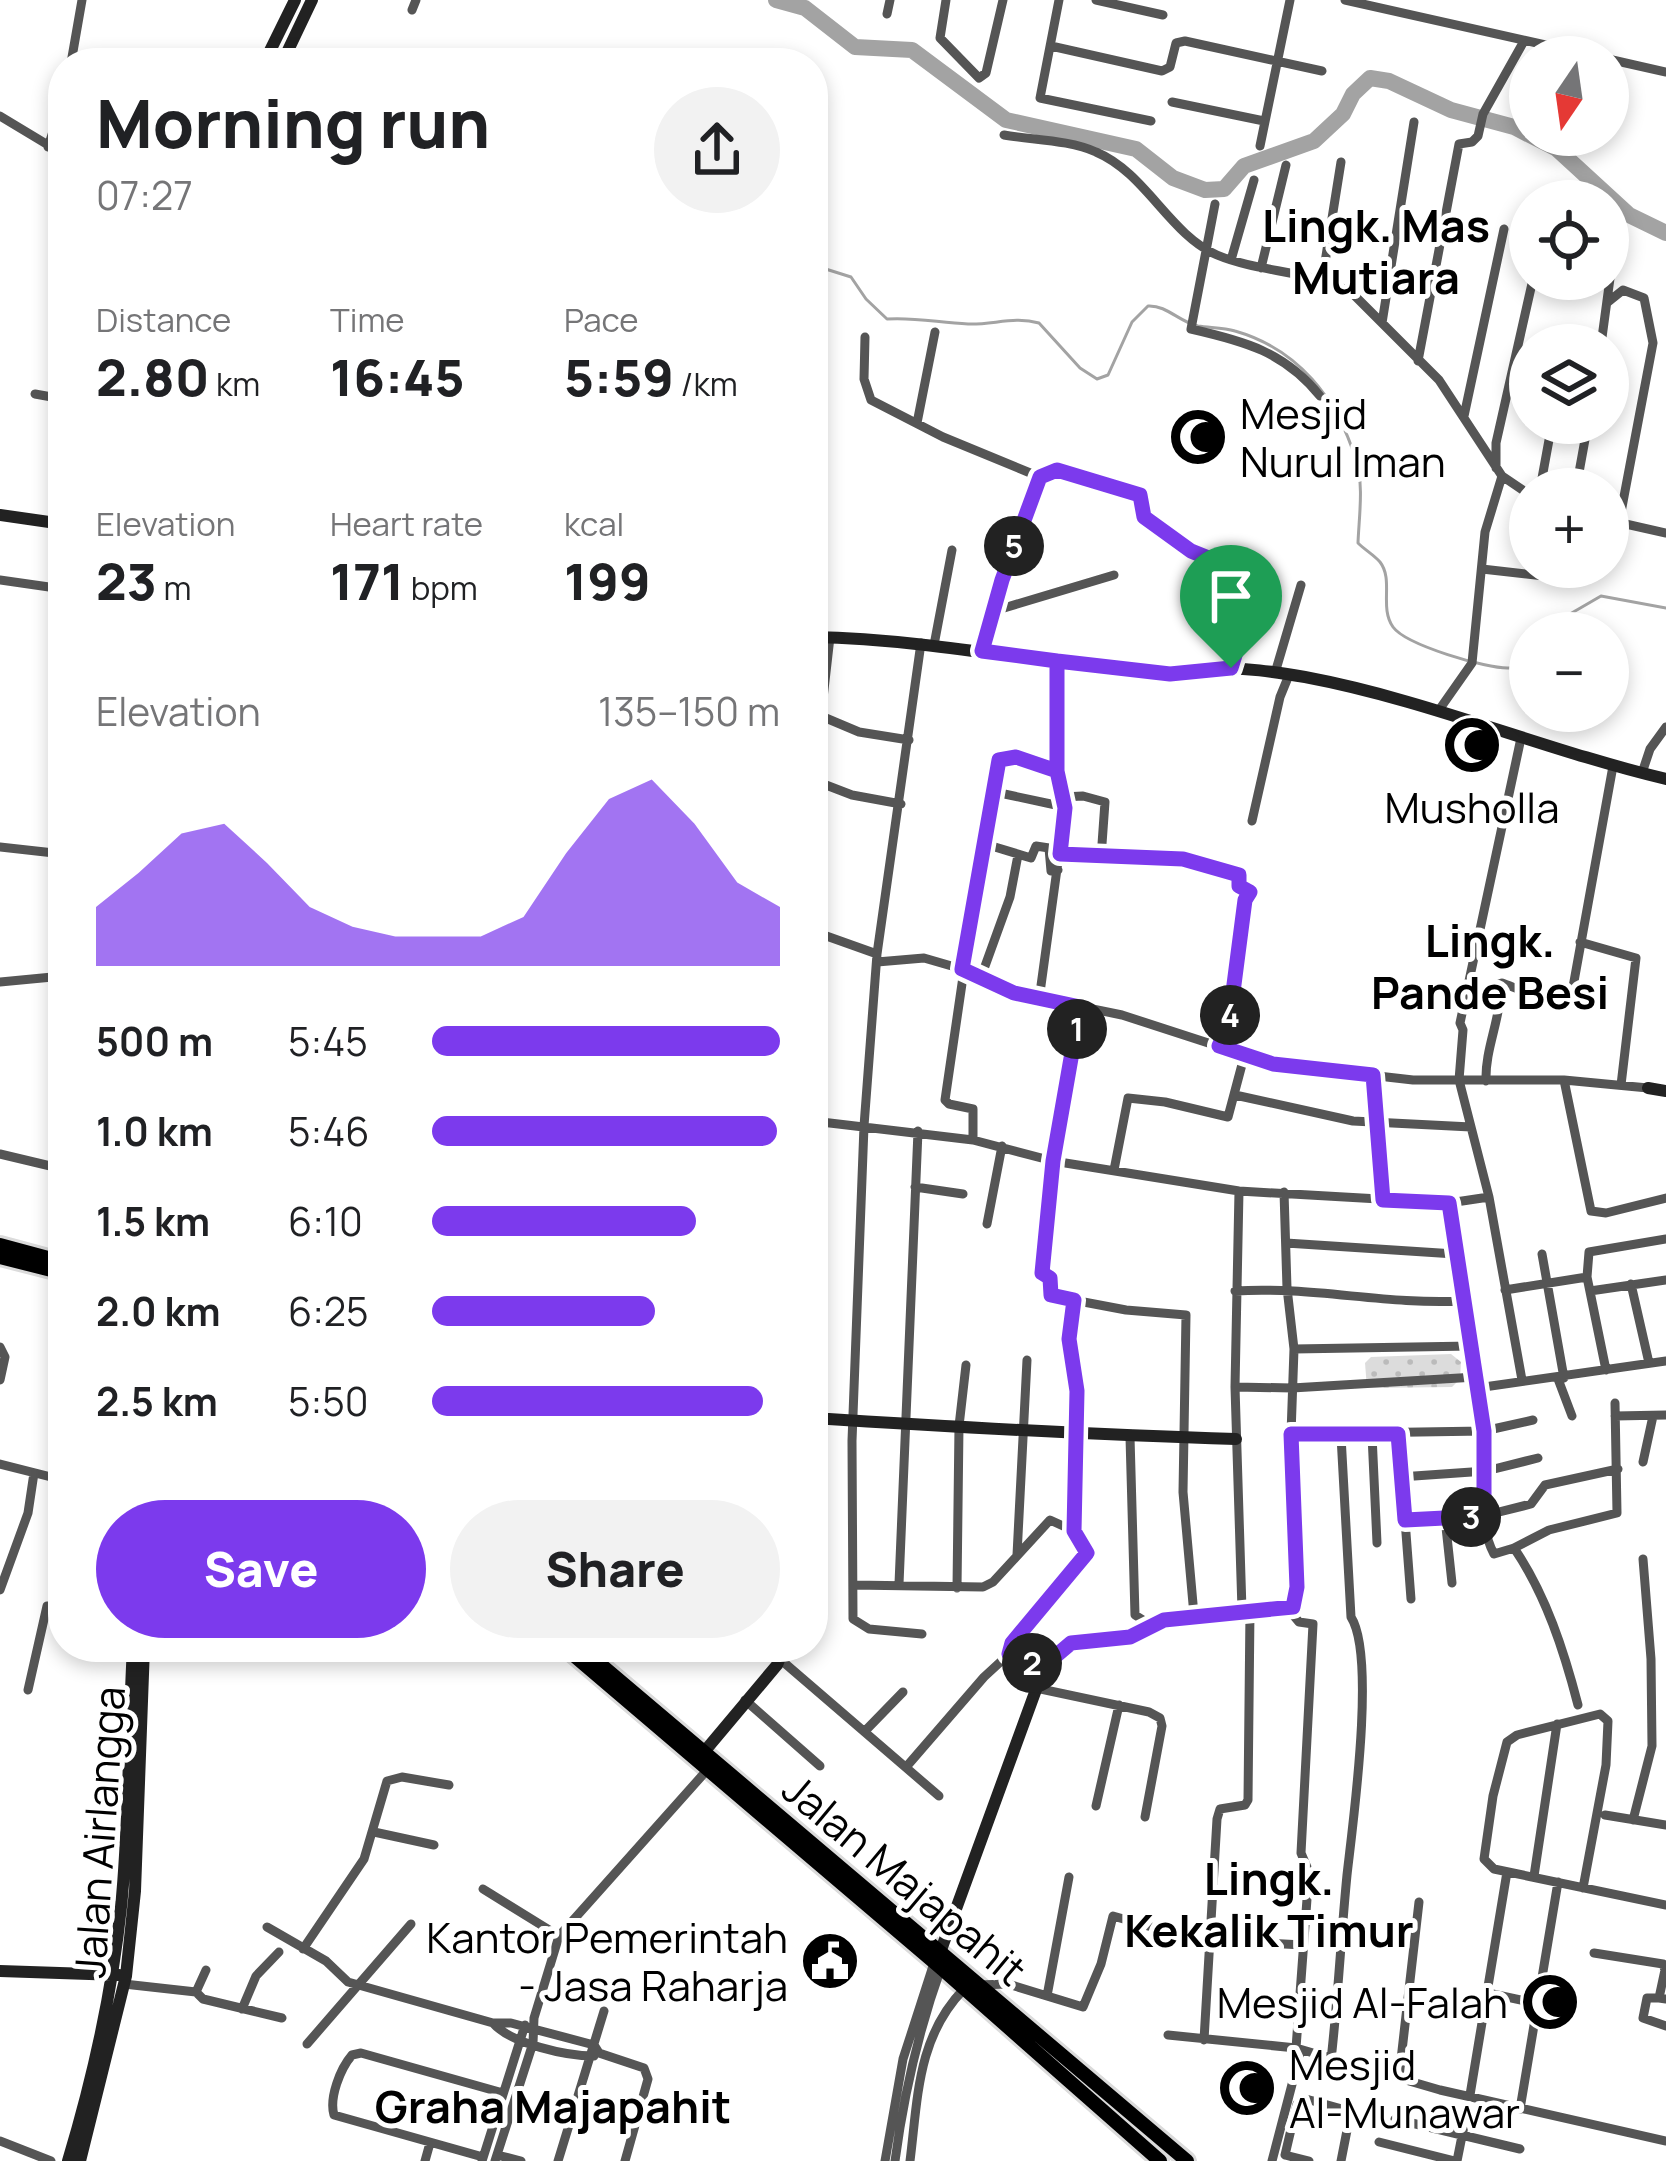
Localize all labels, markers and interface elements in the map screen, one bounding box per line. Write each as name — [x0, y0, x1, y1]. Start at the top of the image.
north arrow — [1509, 36, 1629, 156]
map controls — [1509, 36, 1629, 732]
text: Morning run — [96, 78, 490, 168]
button: share — [654, 87, 780, 213]
text: 07:27 — [96, 168, 193, 222]
button: locate — [1509, 180, 1629, 300]
district label: Lingk. Mas Mutiara — [1262, 194, 1490, 308]
text: Distance — [96, 297, 231, 342]
text: Time — [330, 297, 405, 342]
text: Pace — [564, 297, 639, 342]
button: layers — [1509, 324, 1629, 444]
text: 2.80 — [96, 342, 209, 411]
text: 16:45 — [330, 342, 465, 411]
text: 5:59 — [564, 342, 674, 411]
text: km — [209, 361, 260, 406]
text: /km — [674, 361, 738, 406]
place label: Mesjid Nurul Iman — [1240, 384, 1446, 490]
mosque icon: Mesjid Nurul Iman — [1167, 406, 1229, 468]
button: + — [1509, 468, 1629, 588]
text: Elevation — [96, 501, 235, 546]
text: Heart rate — [330, 501, 483, 546]
text: kcal — [564, 501, 624, 546]
pin: 5 — [984, 516, 1044, 576]
text: 5 — [1004, 523, 1024, 568]
pin — [1180, 545, 1282, 668]
text: 23 — [96, 546, 157, 615]
text: 171 — [330, 546, 404, 615]
text: 199 — [564, 546, 651, 615]
icon: arrive — [1198, 563, 1264, 629]
text: m — [157, 565, 192, 610]
text: bpm — [404, 565, 478, 610]
button: − — [1509, 612, 1629, 732]
text: Elevation — [96, 684, 261, 738]
text: 135–150 m — [598, 684, 780, 738]
mosque icon: Musholla — [1441, 714, 1503, 776]
place label: Musholla — [1384, 778, 1560, 836]
district label: Lingk. Pande Besi — [1371, 909, 1609, 1023]
pin: 4 — [1200, 985, 1260, 1045]
text: 4 — [1220, 992, 1240, 1037]
pin: 1 — [1047, 999, 1107, 1059]
text: 1 — [1070, 1006, 1084, 1051]
text: 500 m — [96, 1014, 213, 1068]
text: 5:45 — [288, 1014, 368, 1068]
text: 1.0 km — [96, 1104, 213, 1158]
text: 5:46 — [288, 1104, 369, 1158]
text: 1.5 km — [96, 1194, 210, 1248]
text: 6:10 — [288, 1194, 363, 1248]
text: 2.0 km — [96, 1284, 221, 1338]
text: 6:25 — [288, 1284, 369, 1338]
text: 2.5 km — [96, 1374, 218, 1428]
text: 5:50 — [288, 1374, 369, 1428]
pin: 3 — [1441, 1487, 1501, 1547]
text: 3 — [1461, 1494, 1481, 1539]
button: Save — [96, 1500, 426, 1638]
button: Share — [450, 1500, 780, 1638]
pin: 2 — [1002, 1633, 1062, 1693]
text: 2 — [1022, 1640, 1042, 1685]
street label: Jalan Airlangga — [60, 1684, 138, 1980]
street label: Jalan Majapahit — [771, 1760, 1039, 1998]
district label: Lingk. Kekalik Timur — [1124, 1847, 1414, 1961]
place label: Kantor Pemerintah - Jasa Raharja — [426, 1908, 788, 2014]
public building icon: Kantor Pemerintah - Jasa Raharja — [799, 1930, 861, 1992]
mosque icon: Mesjid Al-Falah — [1519, 1971, 1581, 2033]
place label: Mesjid Al-Falah — [1217, 1973, 1508, 2031]
place label: Mesjid Al-Munawar — [1289, 2035, 1520, 2141]
mosque icon: Mesjid Al-Munawar — [1216, 2057, 1278, 2119]
district label: Graha Majapahit — [375, 2075, 731, 2137]

